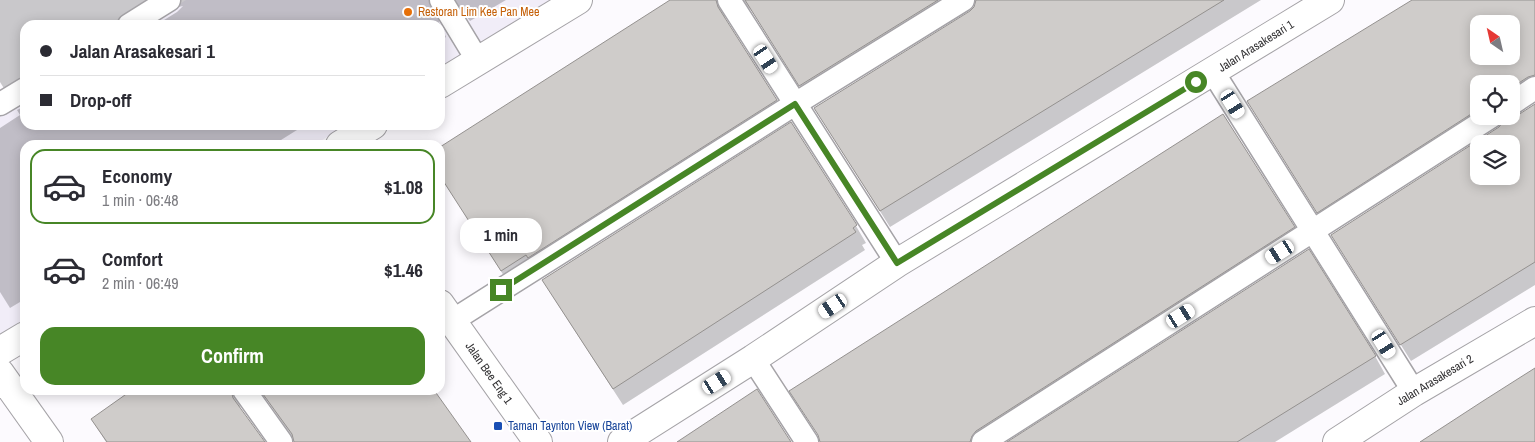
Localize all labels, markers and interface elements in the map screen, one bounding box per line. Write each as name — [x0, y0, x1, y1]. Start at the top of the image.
place label: Restoran Lim Kee Pan Mee — [418, 4, 539, 20]
marker: Restoran Lim Kee Pan Mee — [402, 6, 414, 18]
north arrow — [1470, 15, 1520, 65]
map controls — [1470, 15, 1520, 185]
street label: Jalan Arasakesari 1 — [1215, 16, 1297, 76]
text: Jalan Arasakesari 1 — [70, 38, 215, 64]
car — [751, 42, 780, 76]
route start — [1185, 71, 1207, 93]
button: locate — [1470, 75, 1520, 125]
text: Drop-off — [70, 87, 131, 113]
car — [1218, 87, 1247, 121]
button: layers — [1470, 135, 1520, 185]
text: Economy — [102, 163, 172, 189]
icon: car — [42, 164, 87, 209]
text: $1.08 — [384, 174, 423, 200]
text: 1 min · 06:48 — [102, 189, 179, 211]
callout: 1 min — [460, 218, 542, 252]
text: 1 min — [484, 224, 518, 246]
car — [1263, 238, 1296, 266]
text: Comfort — [102, 246, 163, 272]
icon: car — [42, 247, 87, 292]
text: $1.46 — [384, 257, 423, 283]
text: 2 min · 06:49 — [102, 272, 179, 294]
route end — [490, 279, 512, 301]
car — [816, 291, 849, 321]
car — [1164, 302, 1197, 330]
button: Confirm — [40, 327, 425, 385]
car — [1369, 327, 1398, 361]
street label: Jalan Bee Eng 1 — [462, 339, 517, 408]
street label: Jalan Arasakesari 2 — [1394, 351, 1476, 409]
car — [700, 368, 733, 396]
place label: Taman Taynton View (Barat) — [508, 418, 632, 434]
marker: Taman Taynton View (Barat) — [492, 420, 504, 432]

